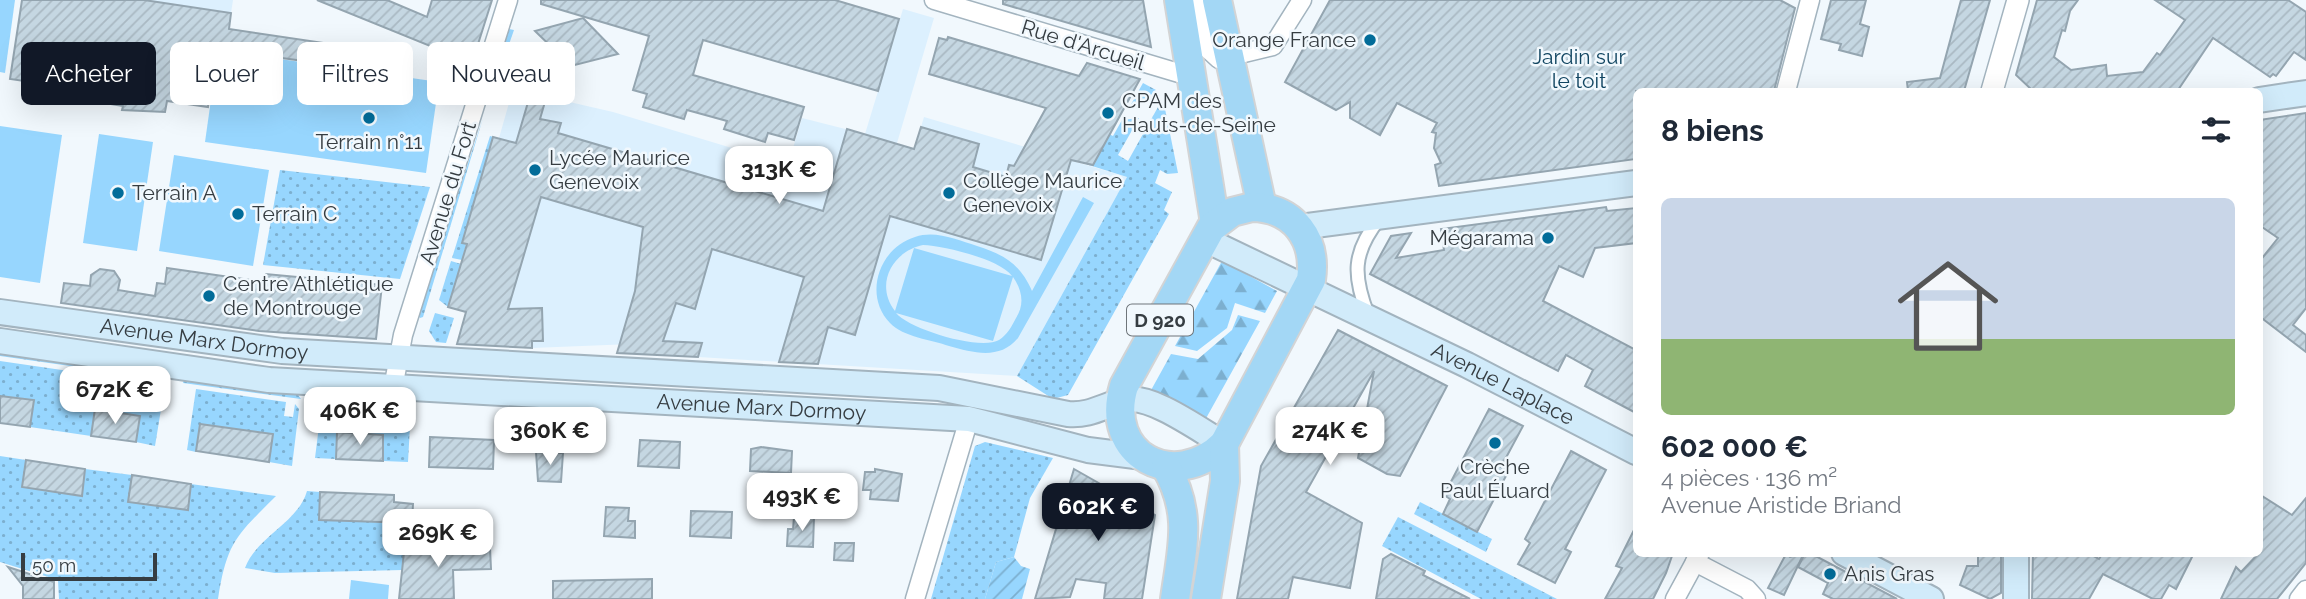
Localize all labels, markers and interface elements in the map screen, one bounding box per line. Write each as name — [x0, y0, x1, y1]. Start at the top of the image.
street label: Rue d'Arcueil — [1019, 14, 1148, 75]
place label: Orange France — [1212, 27, 1356, 52]
marker: Orange France — [1362, 32, 1378, 48]
chip: Acheter — [21, 42, 156, 105]
chip: Louer — [170, 42, 283, 105]
chip: Filtres — [297, 42, 413, 105]
chip: Nouveau — [427, 42, 575, 105]
park label: Jardin sur le toit — [1532, 44, 1626, 93]
place label: CPAM des Hauts-de-Seine — [1122, 88, 1276, 137]
marker: CPAM des Hauts-de-Seine — [1100, 105, 1116, 121]
marker: Terrain n°11 — [361, 110, 377, 126]
icon: filters — [2197, 111, 2235, 149]
text: 8 biens — [1661, 113, 1764, 148]
street label: Avenue du Fort — [414, 118, 481, 268]
place label: Terrain n°11 — [316, 129, 422, 154]
place label: Lycée Maurice Genevoix — [549, 145, 690, 194]
pin: 313K € — [722, 146, 836, 206]
text: 313K € — [741, 155, 817, 182]
marker: Lycée Maurice Genevoix — [527, 162, 543, 178]
place label: Collège Maurice Genevoix — [963, 168, 1122, 217]
place label: Terrain A — [132, 180, 217, 205]
marker: Terrain A — [110, 185, 126, 201]
marker: Collège Maurice Genevoix — [941, 185, 957, 201]
place label: Terrain C — [252, 201, 338, 226]
marker: Terrain C — [230, 206, 246, 222]
place label: Mégarama — [1429, 225, 1534, 250]
marker: Mégarama — [1540, 230, 1556, 246]
icon: home — [1885, 243, 2011, 369]
place label: Centre Athlétique de Montrouge — [223, 271, 393, 320]
marker: Centre Athlétique de Montrouge — [201, 288, 217, 304]
road number: D 920 — [1127, 304, 1193, 336]
street label: Avenue Marx Dormoy — [98, 313, 309, 364]
street label: Avenue Laplace — [1428, 337, 1579, 430]
pin: 672K € — [58, 366, 172, 426]
text: 672K € — [76, 375, 154, 402]
pin: 406K € — [303, 388, 417, 447]
street label: Avenue Marx Dormoy — [656, 389, 867, 425]
text: 406K € — [320, 396, 400, 423]
pin: 360K € — [493, 407, 607, 467]
pin: 274K € — [1273, 407, 1387, 467]
text: 360K € — [510, 416, 590, 443]
text: 274K € — [1291, 416, 1369, 443]
text: 602 000 € — [1661, 429, 1808, 464]
marker: Crèche Paul Éluard — [1487, 435, 1503, 451]
place label: Crèche Paul Éluard — [1440, 454, 1550, 503]
text: 4 pièces · 136 m² — [1661, 464, 1837, 491]
pin: 493K € — [745, 474, 859, 533]
text: 493K € — [763, 482, 841, 509]
pin: 602K € — [1041, 484, 1155, 543]
text: Avenue Aristide Briand — [1661, 491, 1902, 518]
text: 602K € — [1058, 492, 1138, 519]
pin: 269K € — [381, 510, 495, 569]
text: 269K € — [398, 518, 478, 545]
scale bar — [21, 550, 158, 582]
text: 50 m — [32, 554, 76, 576]
place label: Anis Gras — [1844, 561, 1934, 586]
marker: Anis Gras — [1822, 566, 1838, 582]

